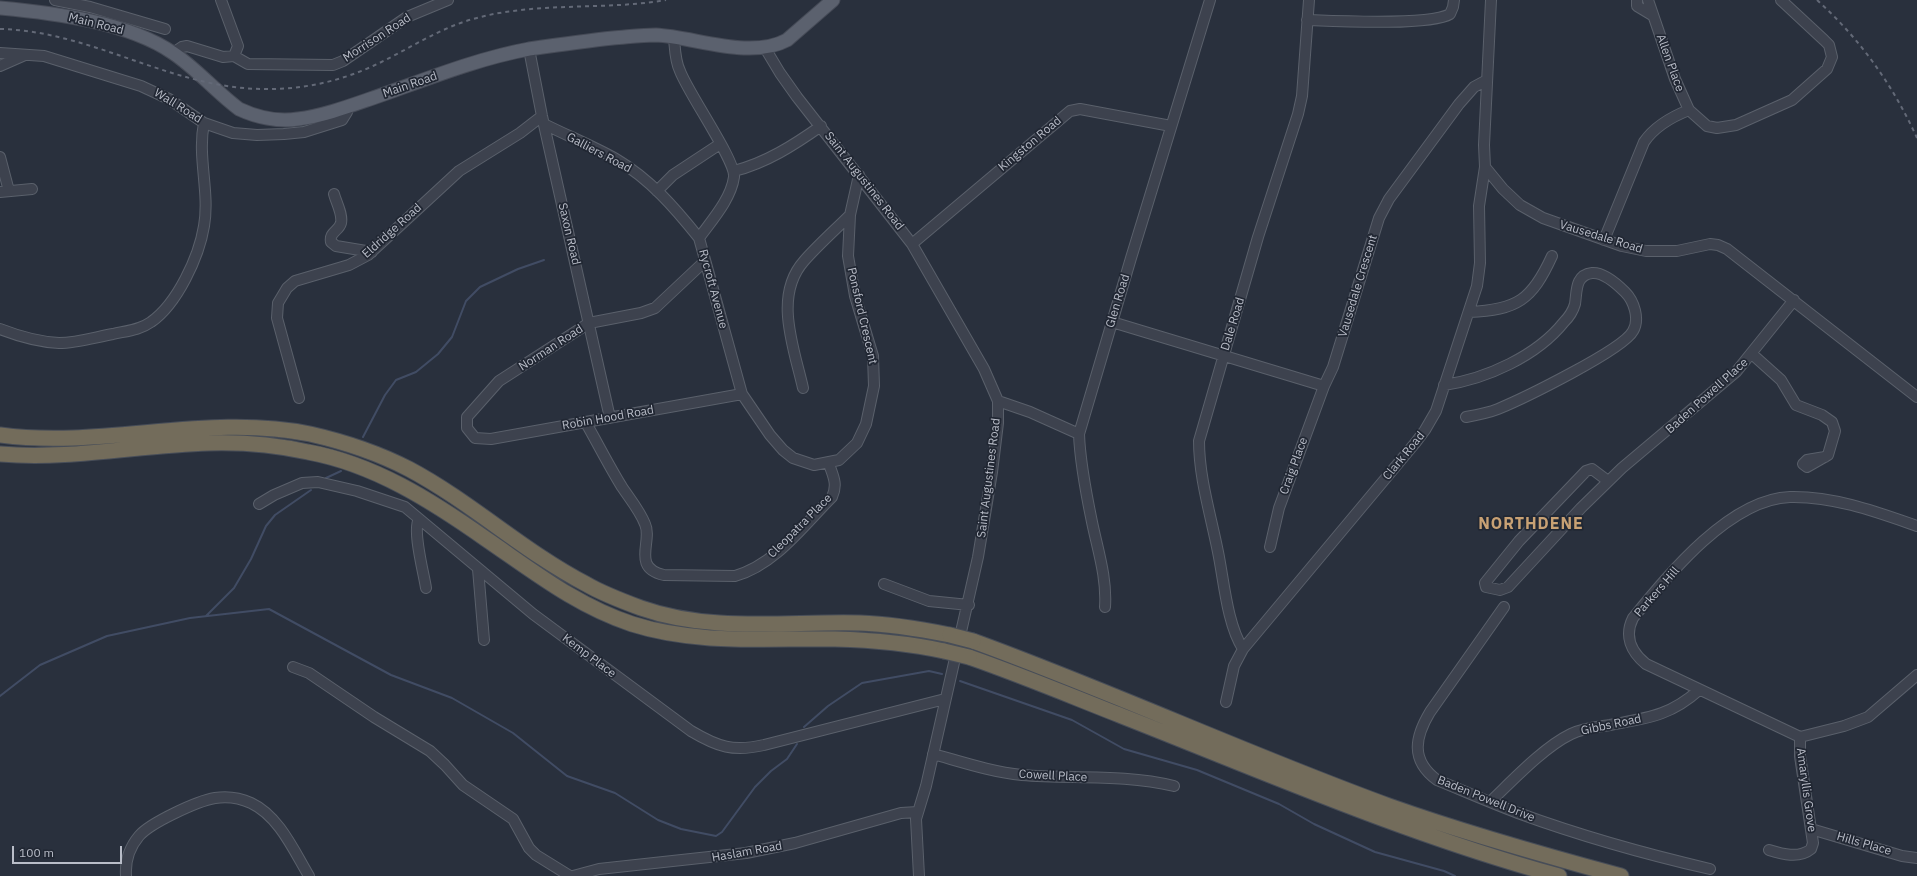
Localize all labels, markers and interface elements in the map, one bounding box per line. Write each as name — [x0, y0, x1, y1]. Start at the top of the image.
street label: Main Road — [67, 10, 125, 38]
street label: Morrison Road — [340, 11, 414, 65]
street label: Allen Place — [1653, 32, 1687, 94]
street label: Main Road — [381, 69, 439, 101]
street label: Wall Road — [151, 86, 205, 126]
street label: Kingston Road — [996, 114, 1064, 174]
street label: Saint Augustines Road — [821, 129, 907, 233]
street label: Galliers Road — [564, 130, 634, 176]
street label: Eldridge Road — [359, 201, 425, 261]
street label: Saxon Road — [555, 202, 583, 266]
street label: Vausedale Road — [1558, 218, 1644, 256]
street label: Vausedale Crescent — [1336, 233, 1380, 339]
street label: Rycroft Avenue — [695, 248, 731, 330]
street label: Ponsford Crescent — [844, 266, 880, 366]
street label: Glen Road — [1103, 272, 1133, 330]
street label: Dale Road — [1218, 296, 1248, 352]
street label: Norman Road — [516, 322, 586, 374]
street label: Baden Powell Place — [1663, 355, 1751, 437]
street label: Robin Hood Road — [561, 403, 655, 433]
street label: Saint Augustines Road — [975, 417, 1003, 539]
street label: Clark Road — [1380, 429, 1428, 483]
street label: Craig Place — [1277, 435, 1311, 497]
street label: Cleopatra Place — [765, 491, 835, 561]
district label: NORTHDENE — [1478, 514, 1584, 534]
street label: Parkers Hill — [1631, 564, 1683, 620]
street label: Kemp Place — [559, 631, 619, 681]
street label: Gibbs Road — [1579, 712, 1643, 738]
street label: Amaryllis Grove — [1793, 747, 1819, 833]
street label: Cowell Place — [1018, 767, 1088, 785]
street label: Baden Powell Drive — [1435, 773, 1537, 825]
street label: Hills Place — [1835, 829, 1893, 859]
scale bar — [14, 838, 124, 864]
street label: Haslam Road — [711, 839, 783, 865]
text: 100 m — [19, 845, 54, 860]

